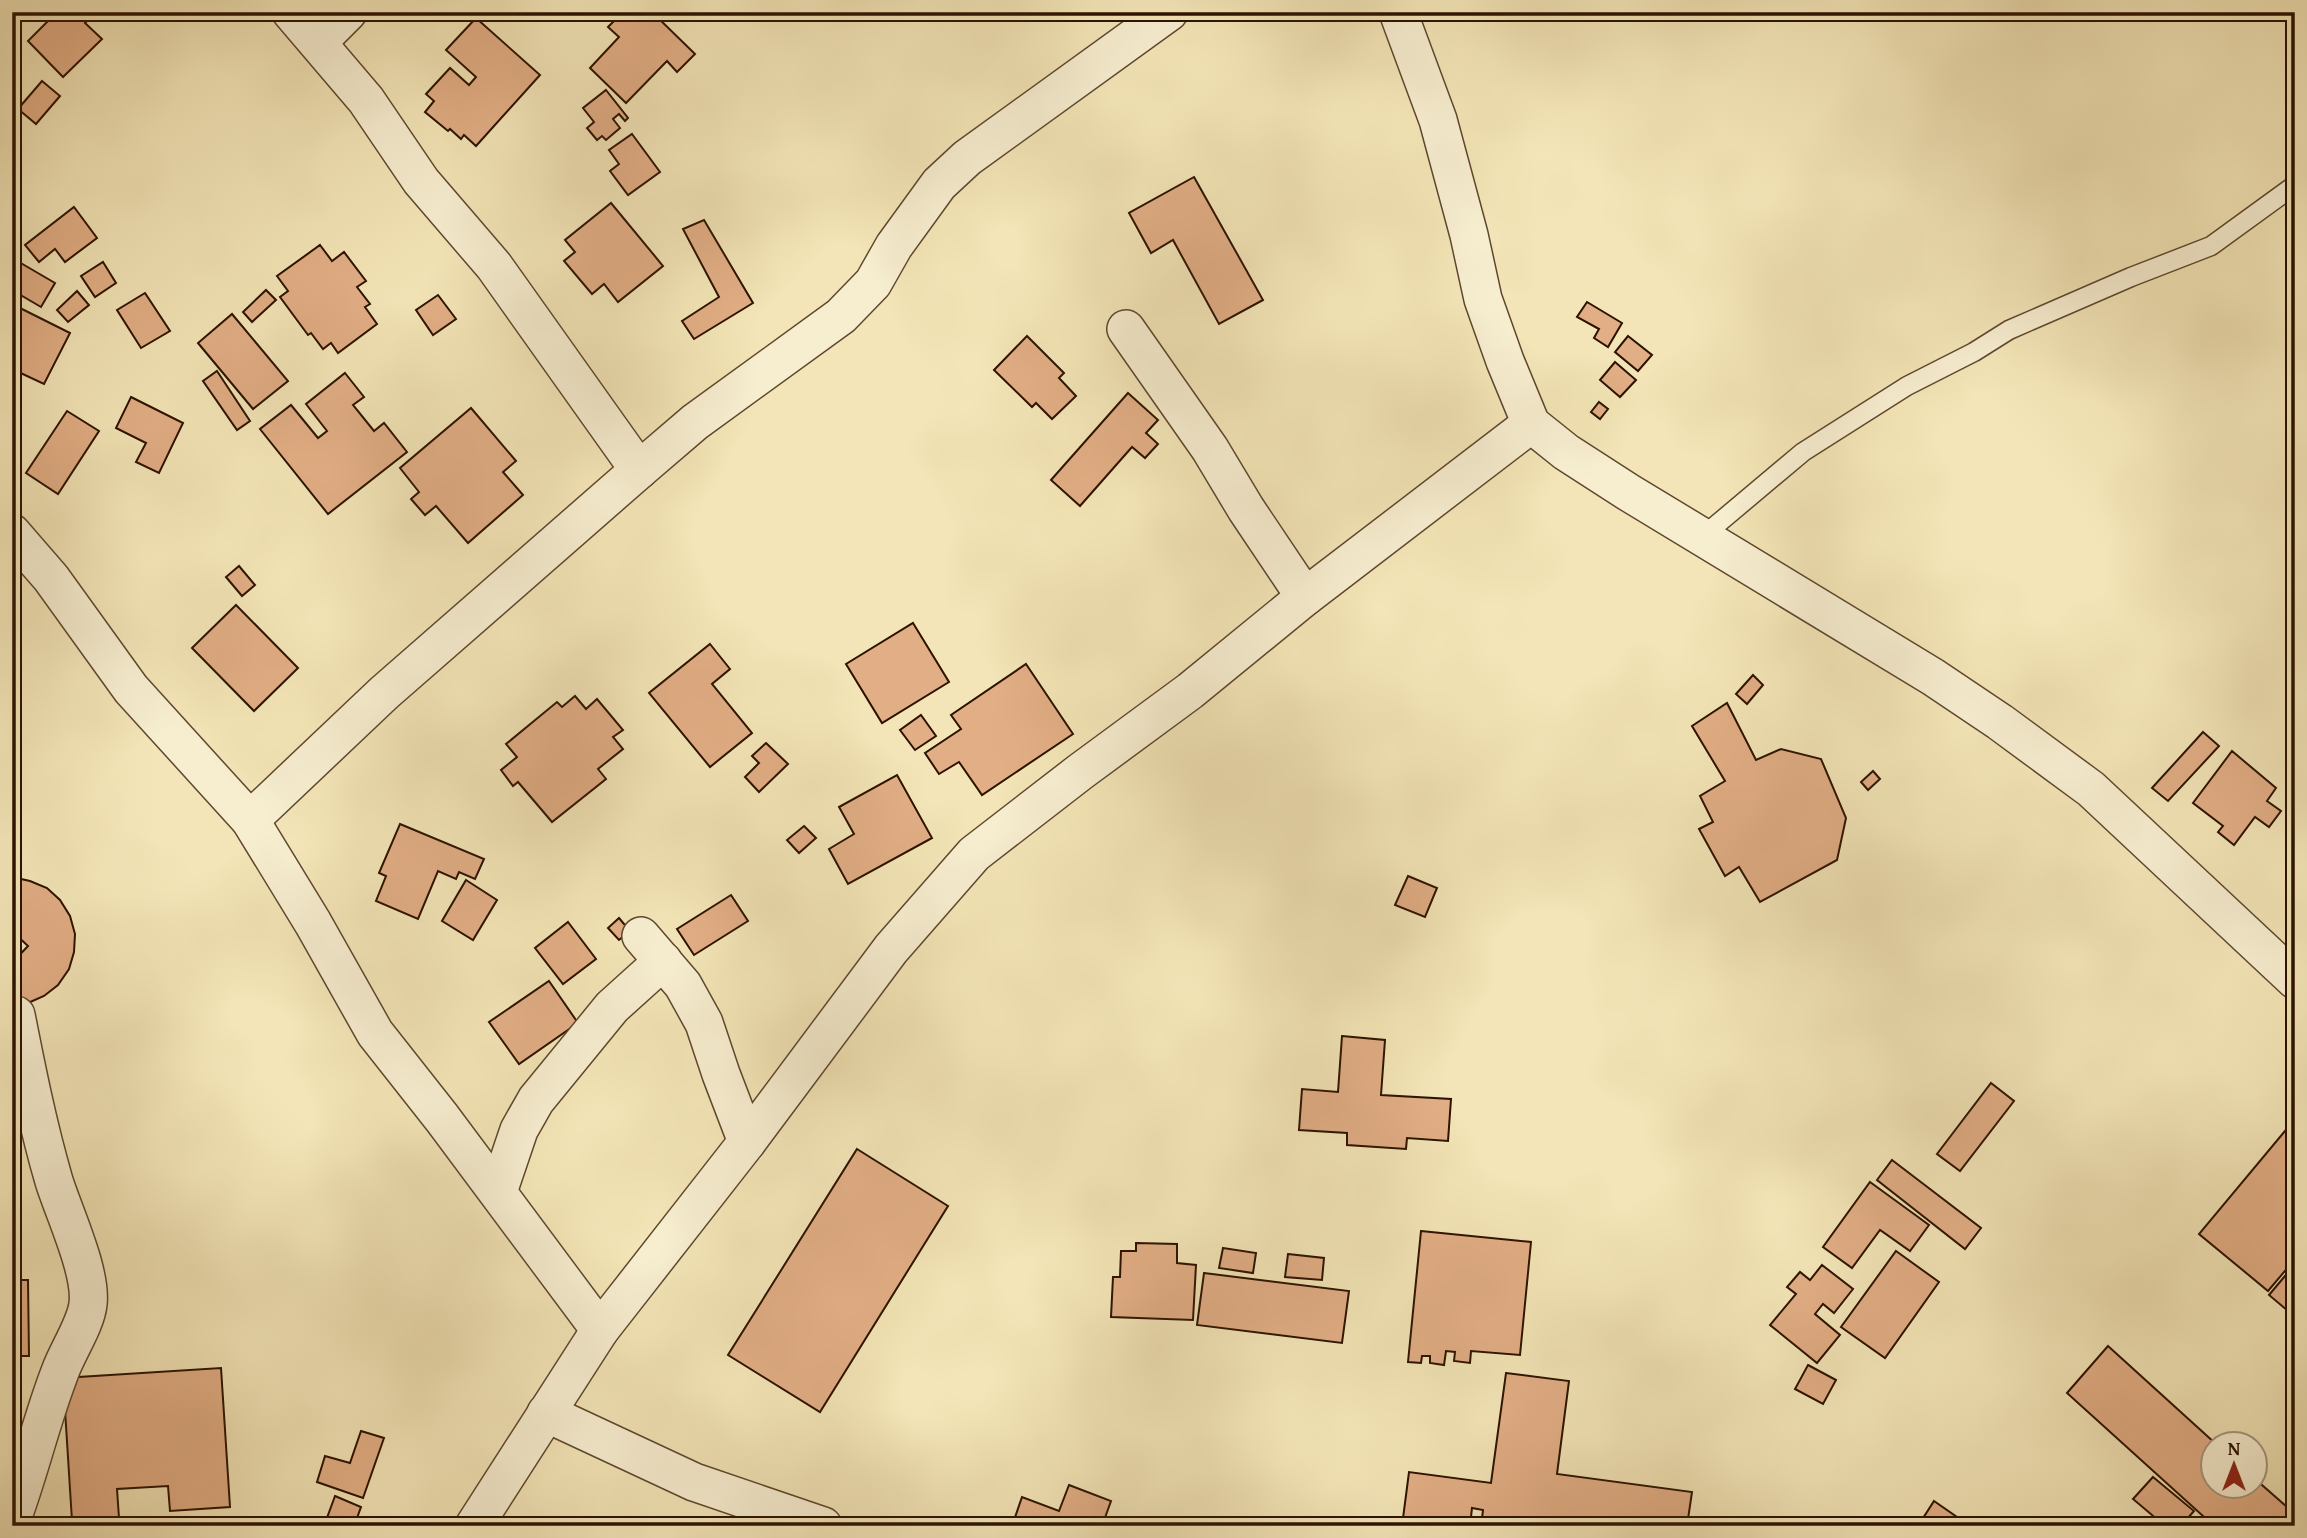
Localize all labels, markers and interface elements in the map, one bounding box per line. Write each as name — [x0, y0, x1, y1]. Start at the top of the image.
north arrow — [2198, 1430, 2268, 1500]
text: N — [2228, 1434, 2241, 1462]

